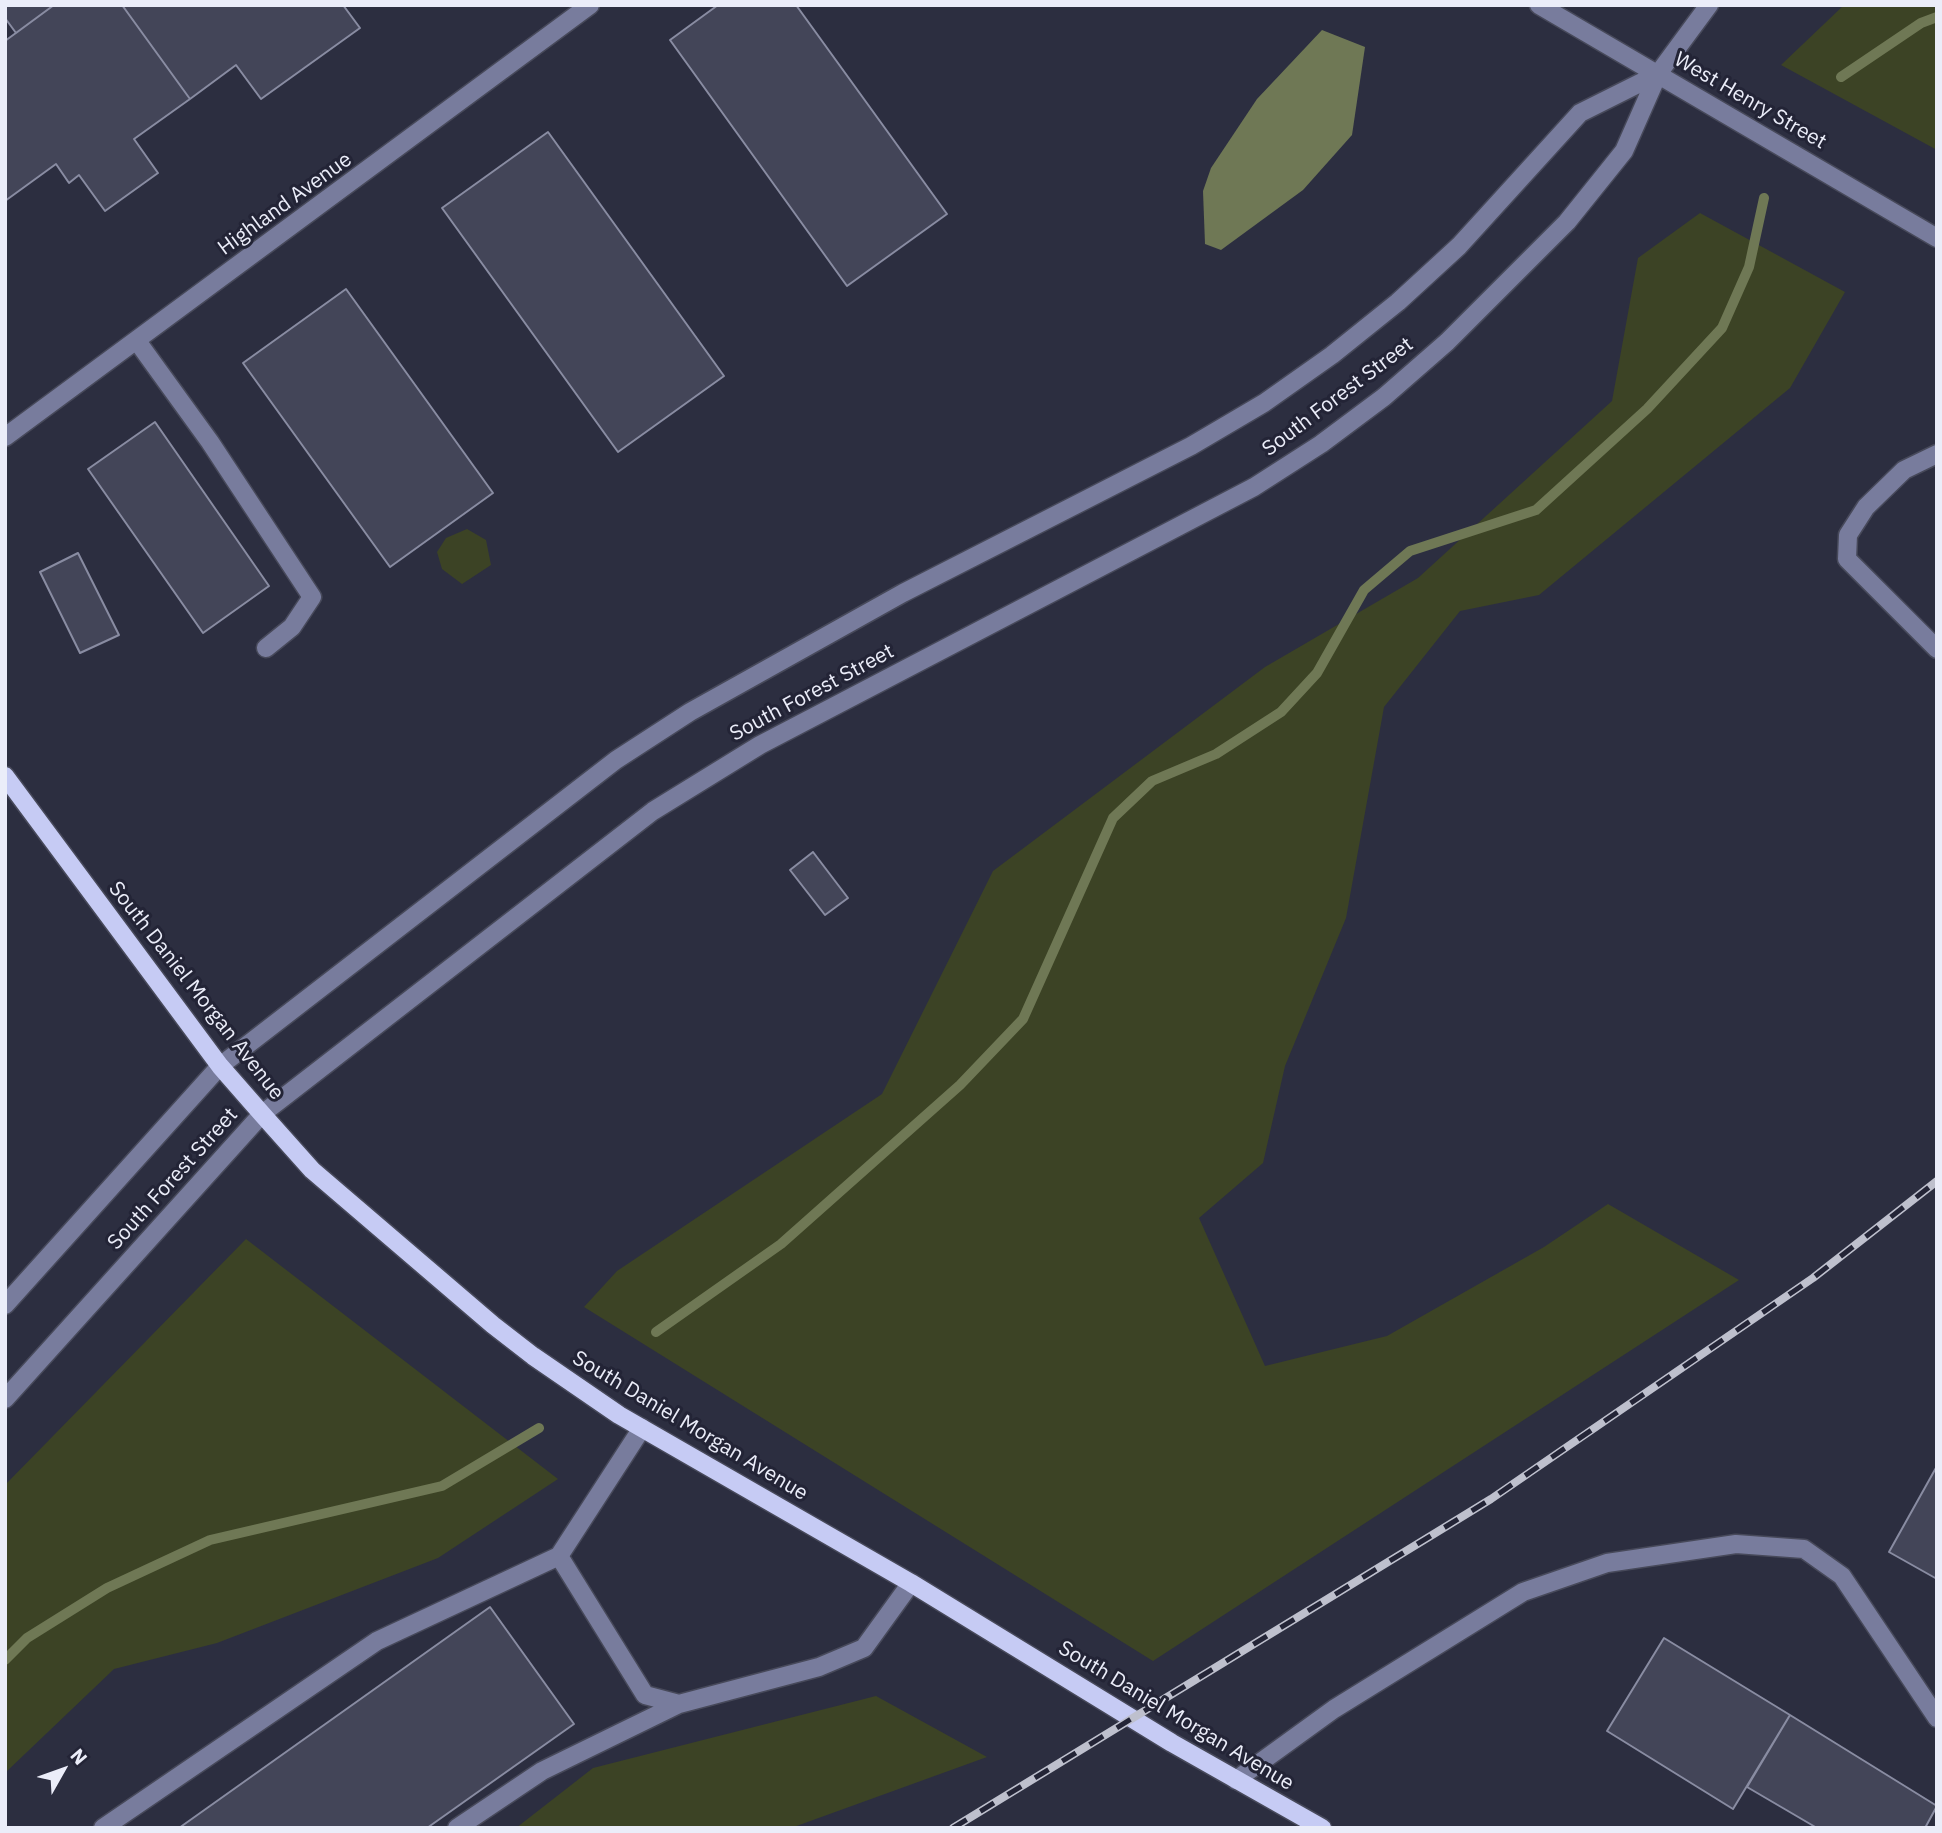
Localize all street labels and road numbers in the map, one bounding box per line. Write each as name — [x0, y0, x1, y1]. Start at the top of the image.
street label: West Henry Street — [1669, 47, 1831, 155]
street label: Highland Avenue — [213, 147, 357, 261]
street label: South Forest Street — [1258, 332, 1418, 462]
street label: South Forest Street — [726, 639, 898, 747]
street label: South Daniel Morgan Avenue — [103, 877, 289, 1105]
street label: South Forest Street — [103, 1103, 243, 1255]
street label: South Daniel Morgan Avenue — [568, 1346, 812, 1506]
street label: South Daniel Morgan Avenue — [1054, 1636, 1298, 1796]

